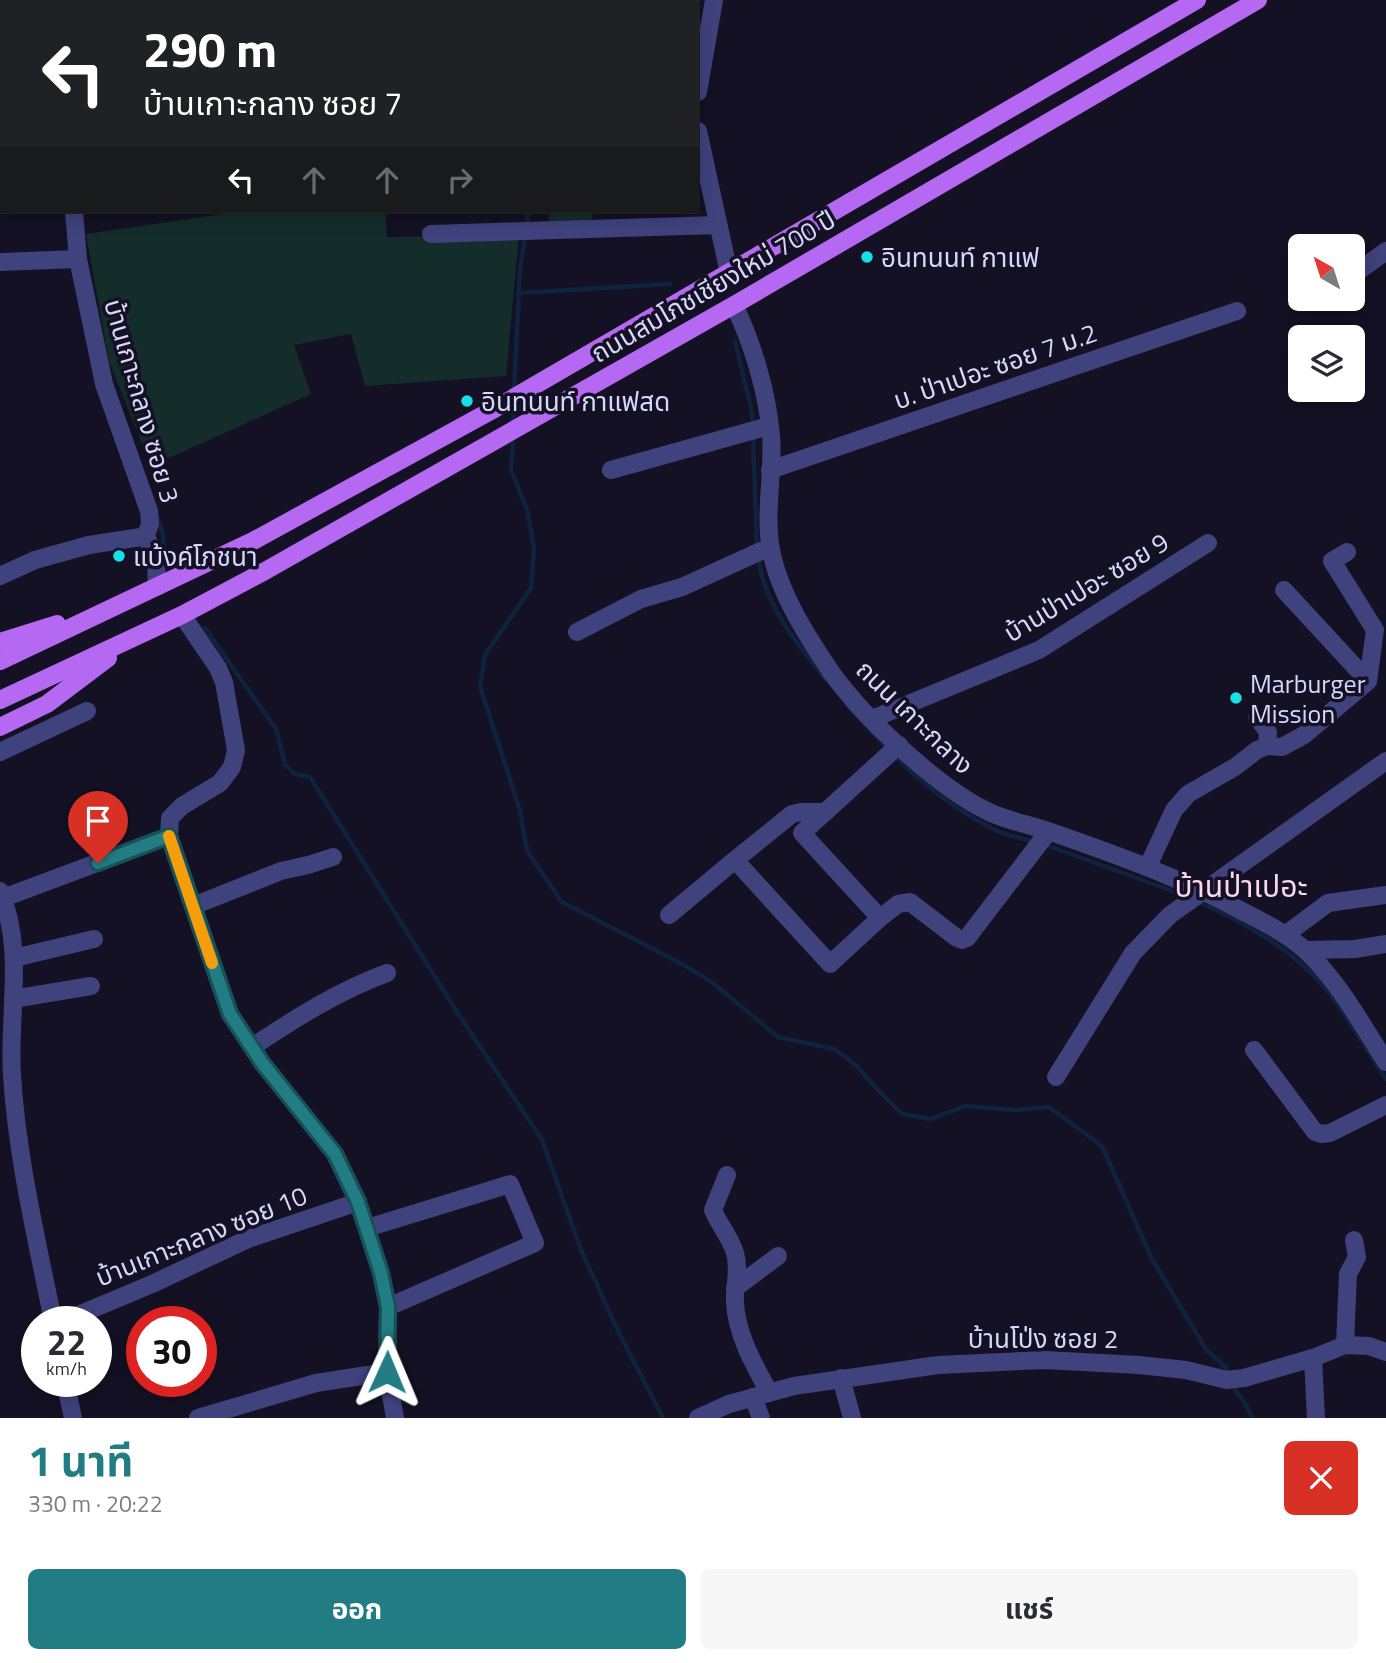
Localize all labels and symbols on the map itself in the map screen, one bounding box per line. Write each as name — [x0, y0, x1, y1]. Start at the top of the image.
street label: ถนนสมโภชเชียงใหม่ 700 ปี — [583, 200, 843, 372]
north arrow — [1288, 234, 1365, 312]
place label: อินทนนท์ กาแฟ — [881, 238, 1040, 277]
marker: อินทนนท์ กาแฟ — [859, 249, 875, 265]
street label: บ้านเกาะกลาง ซอย 3 — [94, 294, 190, 508]
street label: บ. ป่าเปอะ ซอย 7 ม.2 — [888, 313, 1102, 419]
place label: อินทนนท์ กาแฟสด — [481, 382, 670, 421]
marker: อินทนนท์ กาแฟสด — [459, 393, 475, 409]
street label: บ้านป่าเปอะ ซอย 9 — [996, 522, 1176, 652]
place label: แบ้งค์โภชนา — [133, 537, 258, 576]
marker: แบ้งค์โภชนา — [111, 548, 127, 564]
street label: ถนน เกาะกลาง — [847, 651, 983, 783]
place label: Marburger Mission — [1250, 664, 1366, 733]
marker: Marburger Mission — [1228, 690, 1244, 706]
pin — [68, 791, 128, 863]
district label: บ้านป่าเปอะ — [1174, 863, 1308, 909]
street label: บ้านเกาะกลาง ซอย 10 — [89, 1176, 313, 1296]
speed limit sign: 30 — [126, 1306, 217, 1397]
street label: บ้านโป่ง ซอย 2 — [968, 1319, 1118, 1358]
position arrow — [350, 1335, 424, 1409]

